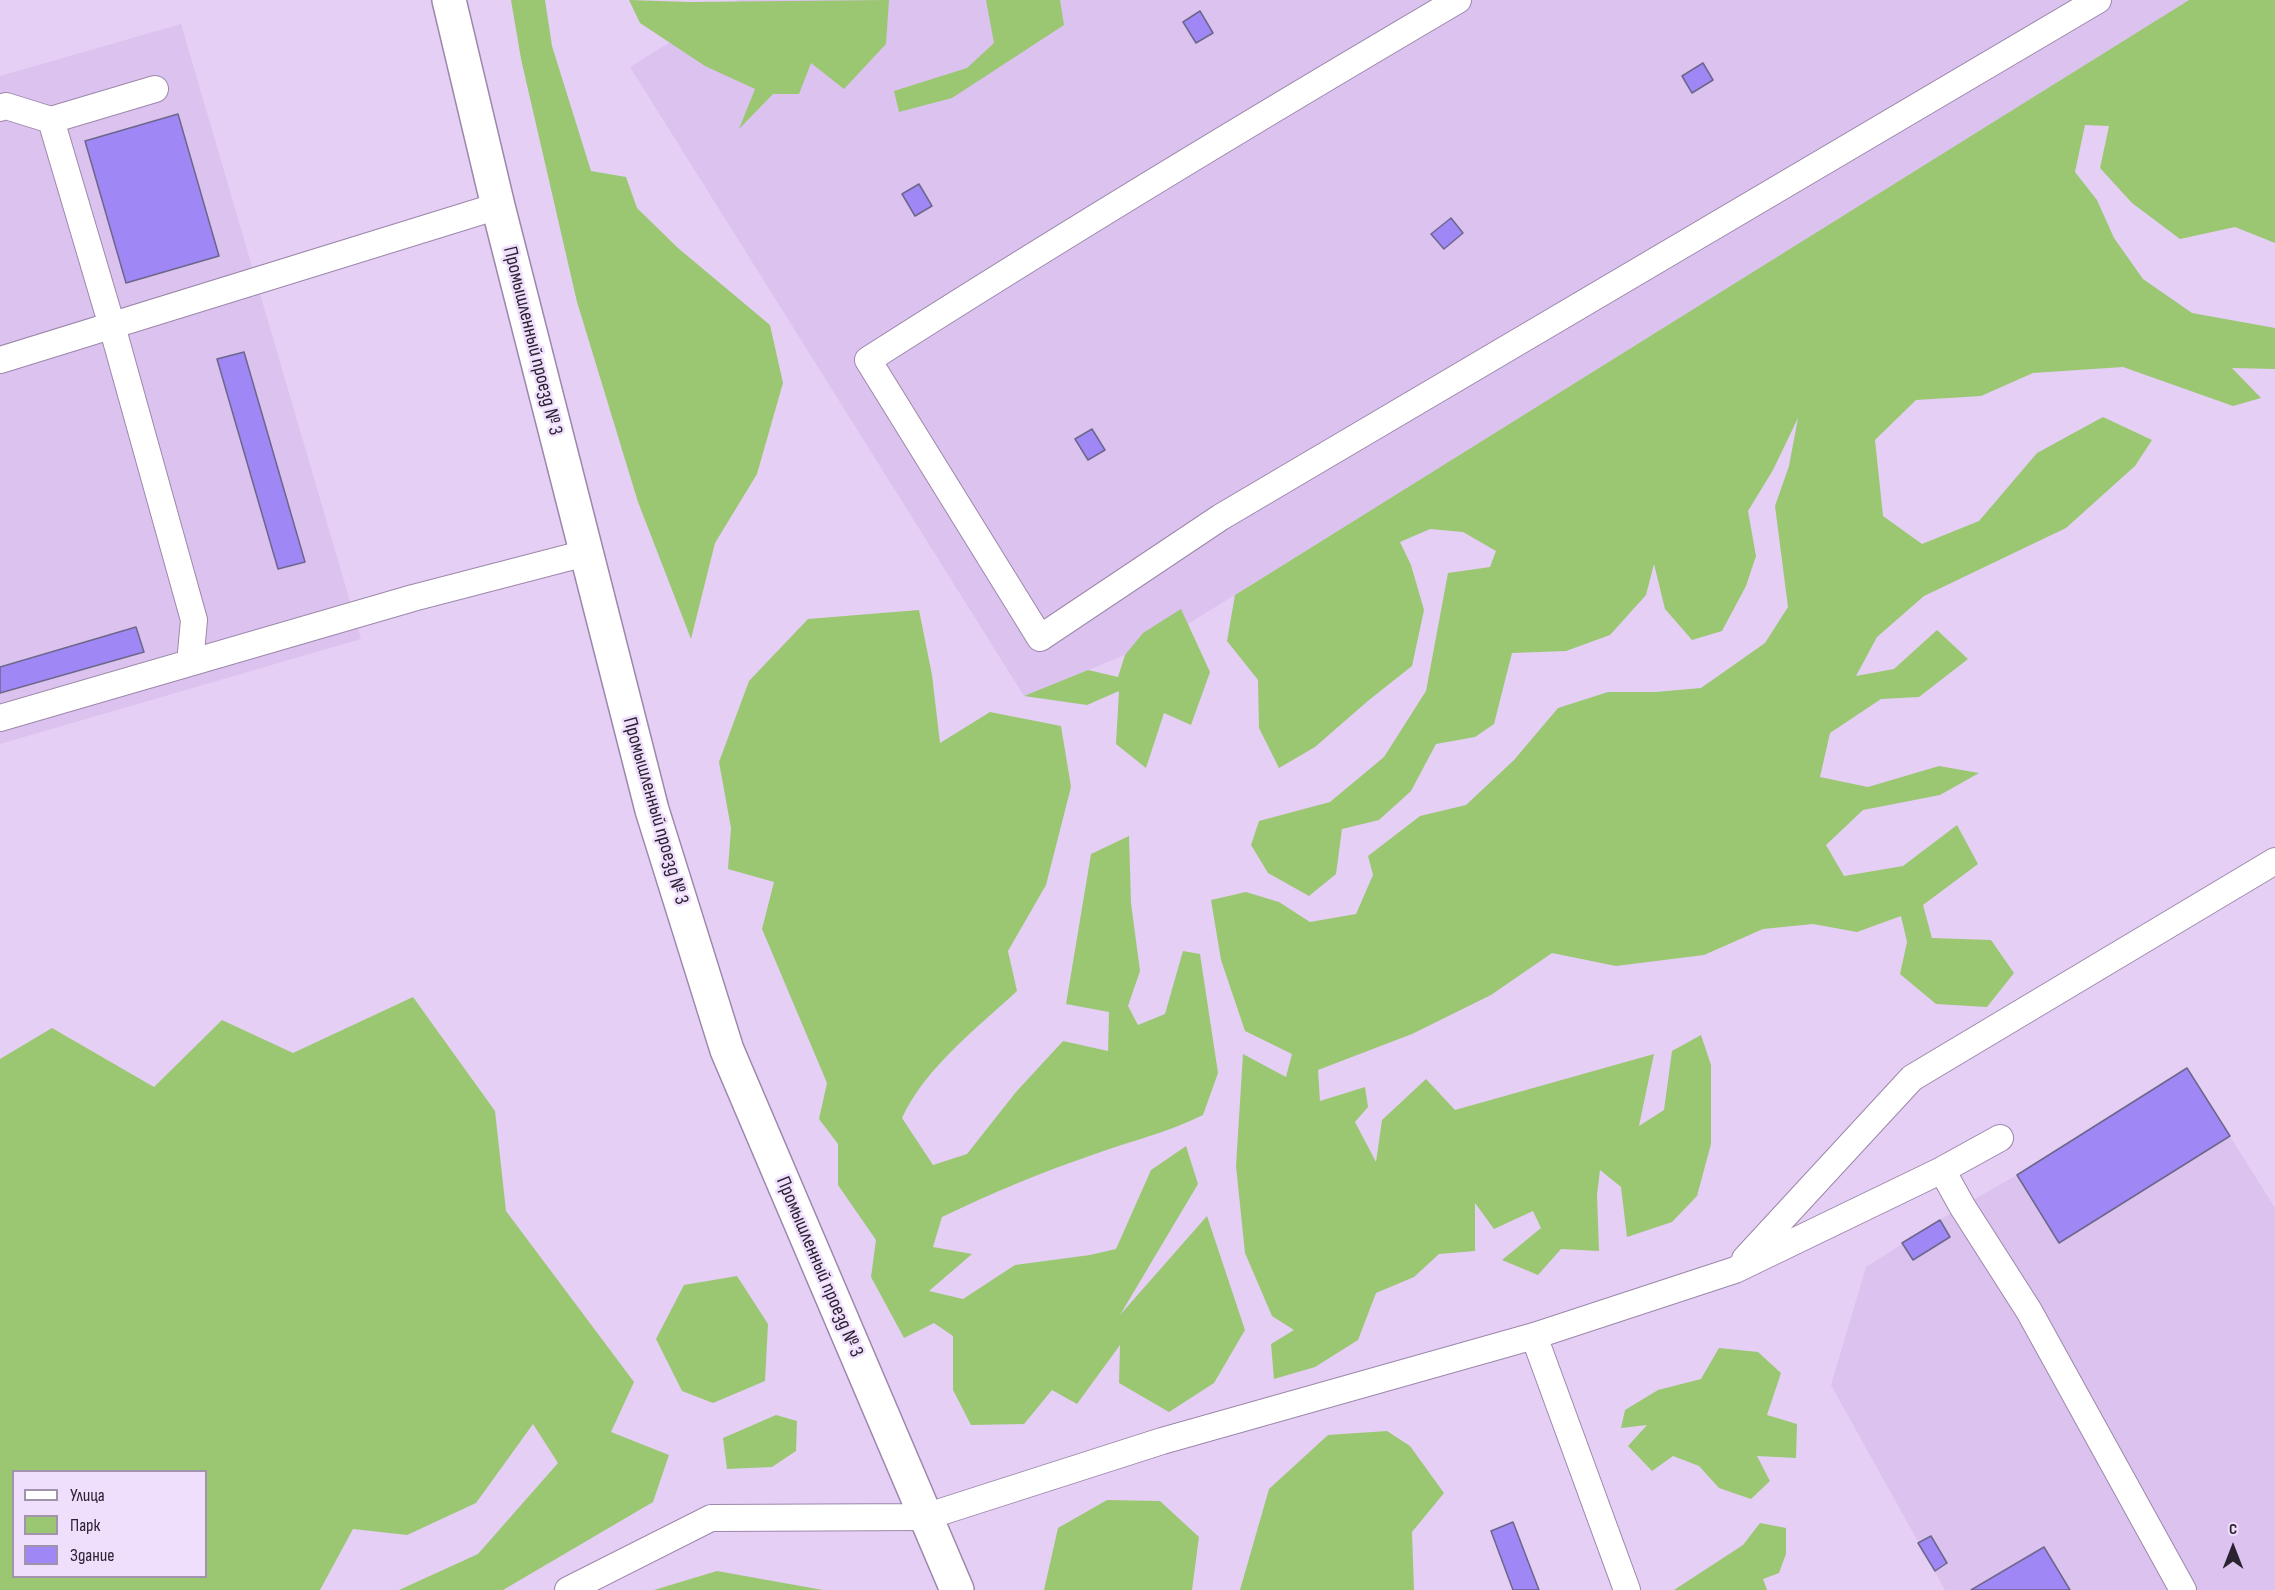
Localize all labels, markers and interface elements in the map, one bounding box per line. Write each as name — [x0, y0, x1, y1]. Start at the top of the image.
street label: Промышленный проезд № 3 — [497, 244, 567, 438]
street label: Промышленный проезд № 3 — [617, 715, 693, 907]
street label: Промышленный проезд № 3 — [770, 1173, 868, 1361]
legend — [12, 1470, 207, 1578]
text: Улица — [70, 1485, 105, 1506]
text: Парк — [70, 1515, 100, 1536]
north arrow — [2203, 1518, 2263, 1578]
text: С — [2229, 1520, 2237, 1539]
text: Здание — [70, 1545, 115, 1566]

